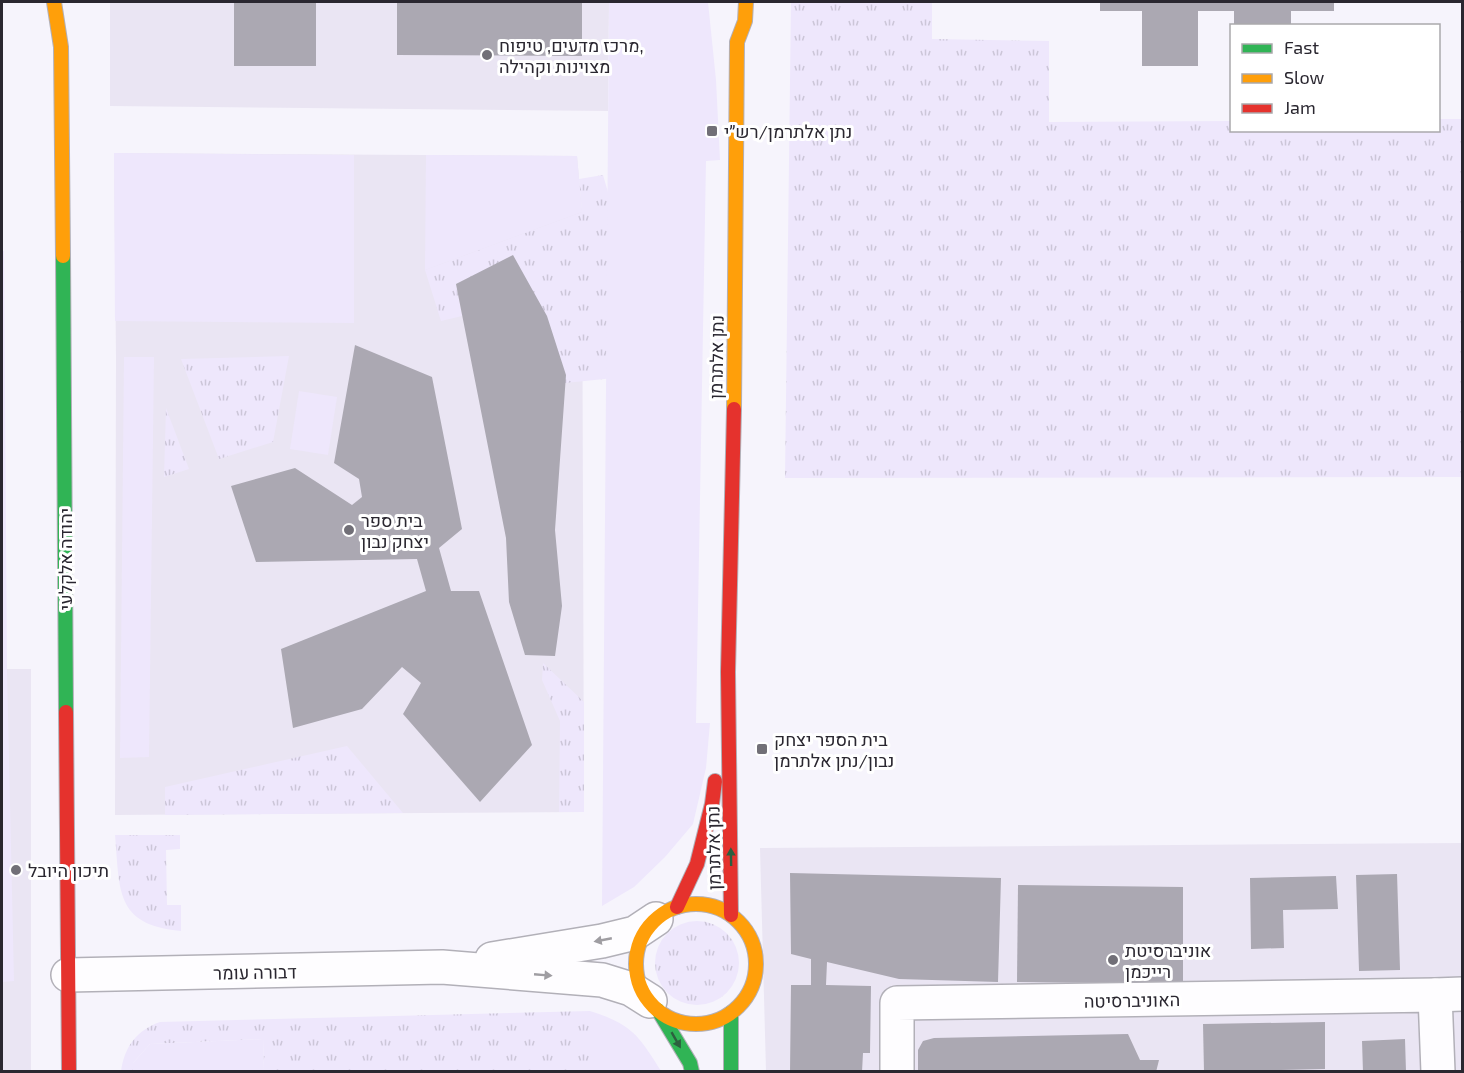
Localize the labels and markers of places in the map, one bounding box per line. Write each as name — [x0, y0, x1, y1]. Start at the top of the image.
place label: מרכז מדעים, טיפוח, מצוינות וקהילה — [499, 34, 644, 77]
marker: מרכז מדעים, טיפוח, מצוינות וקהילה — [480, 48, 494, 62]
place label: נתן אלתרמן/רש״י — [724, 120, 852, 142]
marker: נתן אלתרמן/רש״י — [705, 124, 719, 138]
place label: בית ספר יצחק נבון — [361, 509, 429, 552]
marker: בית ספר יצחק נבון — [342, 523, 356, 537]
place label: בית הספר יצחק נבון/נתן אלתרמן — [774, 728, 894, 771]
marker: בית הספר יצחק נבון/נתן אלתרמן — [755, 742, 769, 756]
place label: תיכון היובל — [28, 859, 109, 881]
marker: תיכון היובל — [9, 863, 23, 877]
place label: אוניברסיטת רייכמן — [1125, 939, 1211, 982]
marker: אוניברסיטת רייכמן — [1106, 953, 1120, 967]

